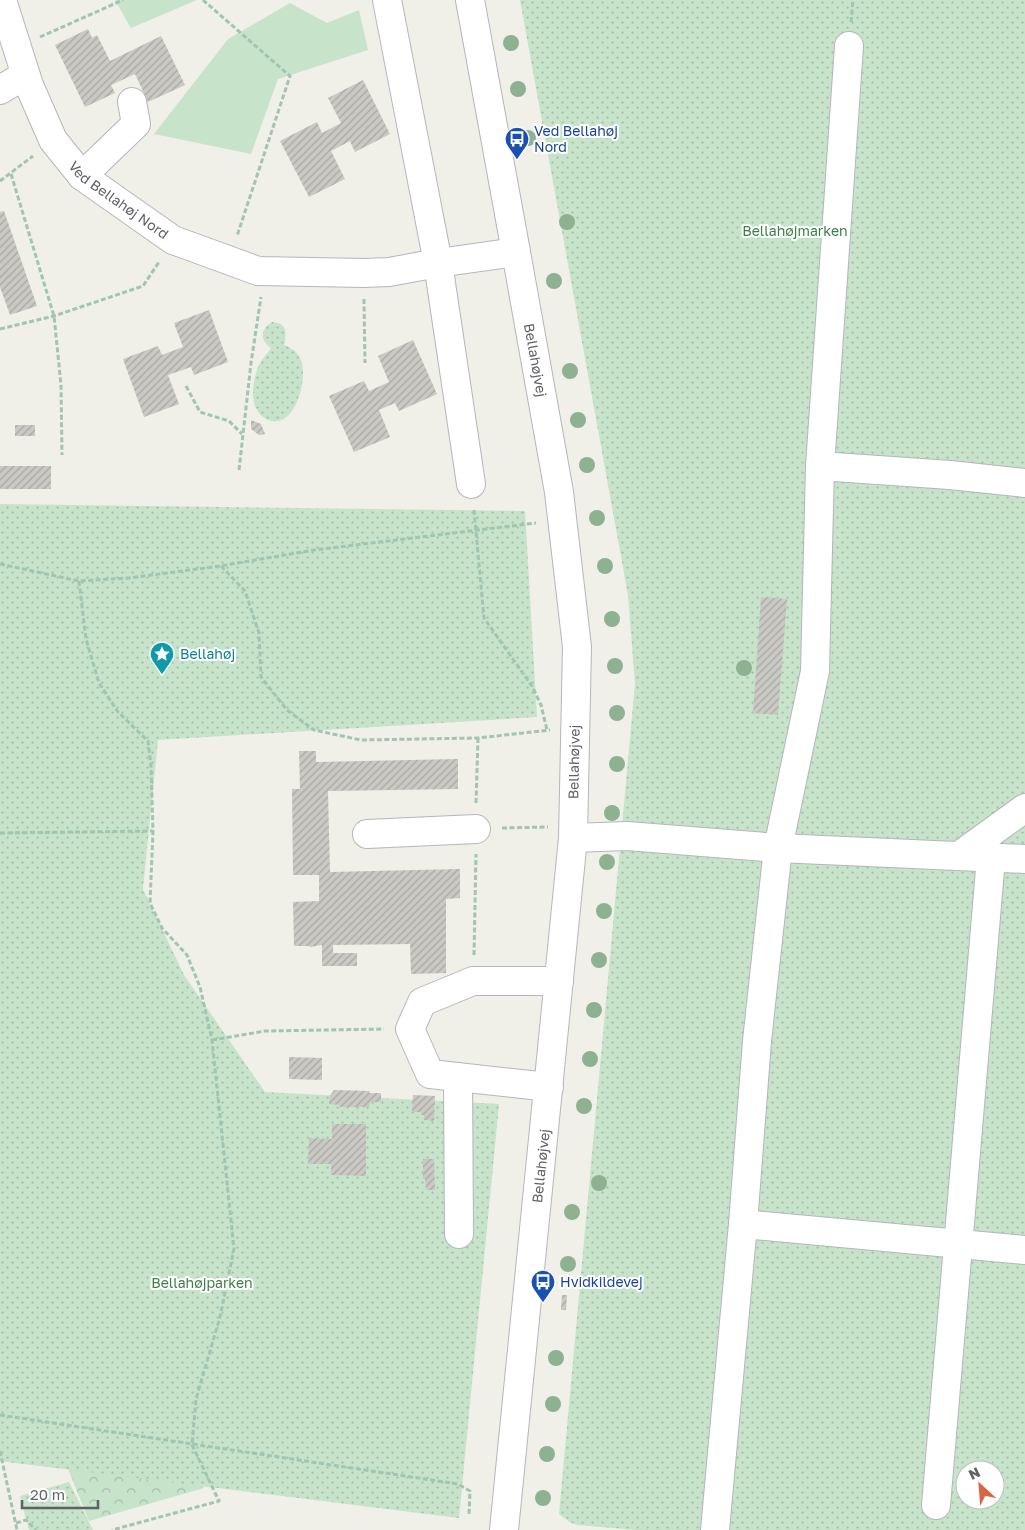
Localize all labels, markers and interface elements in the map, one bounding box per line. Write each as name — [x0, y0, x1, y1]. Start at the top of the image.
place label: Ved Bellahøj Nord — [534, 122, 618, 155]
bus stop icon: Ved Bellahøj Nord — [504, 126, 530, 160]
street label: Ved Bellahøj Nord — [65, 157, 172, 242]
park label: Bellahøjmarken — [742, 222, 848, 239]
street label: Bellahøjvej — [521, 322, 551, 398]
place icon: Bellahøj — [149, 641, 175, 675]
place label: Bellahøj — [180, 645, 235, 662]
street label: Bellahøjvej — [564, 725, 583, 799]
street label: Bellahøjvej — [528, 1128, 553, 1204]
bus stop icon: Hvidkildevej — [530, 1269, 556, 1303]
place label: Hvidkildevej — [560, 1273, 643, 1290]
park label: Bellahøjparken — [151, 1274, 253, 1291]
north arrow — [955, 1460, 1005, 1510]
text: N — [966, 1463, 983, 1483]
scale bar — [22, 1478, 99, 1510]
text: 20 m — [30, 1485, 65, 1503]

